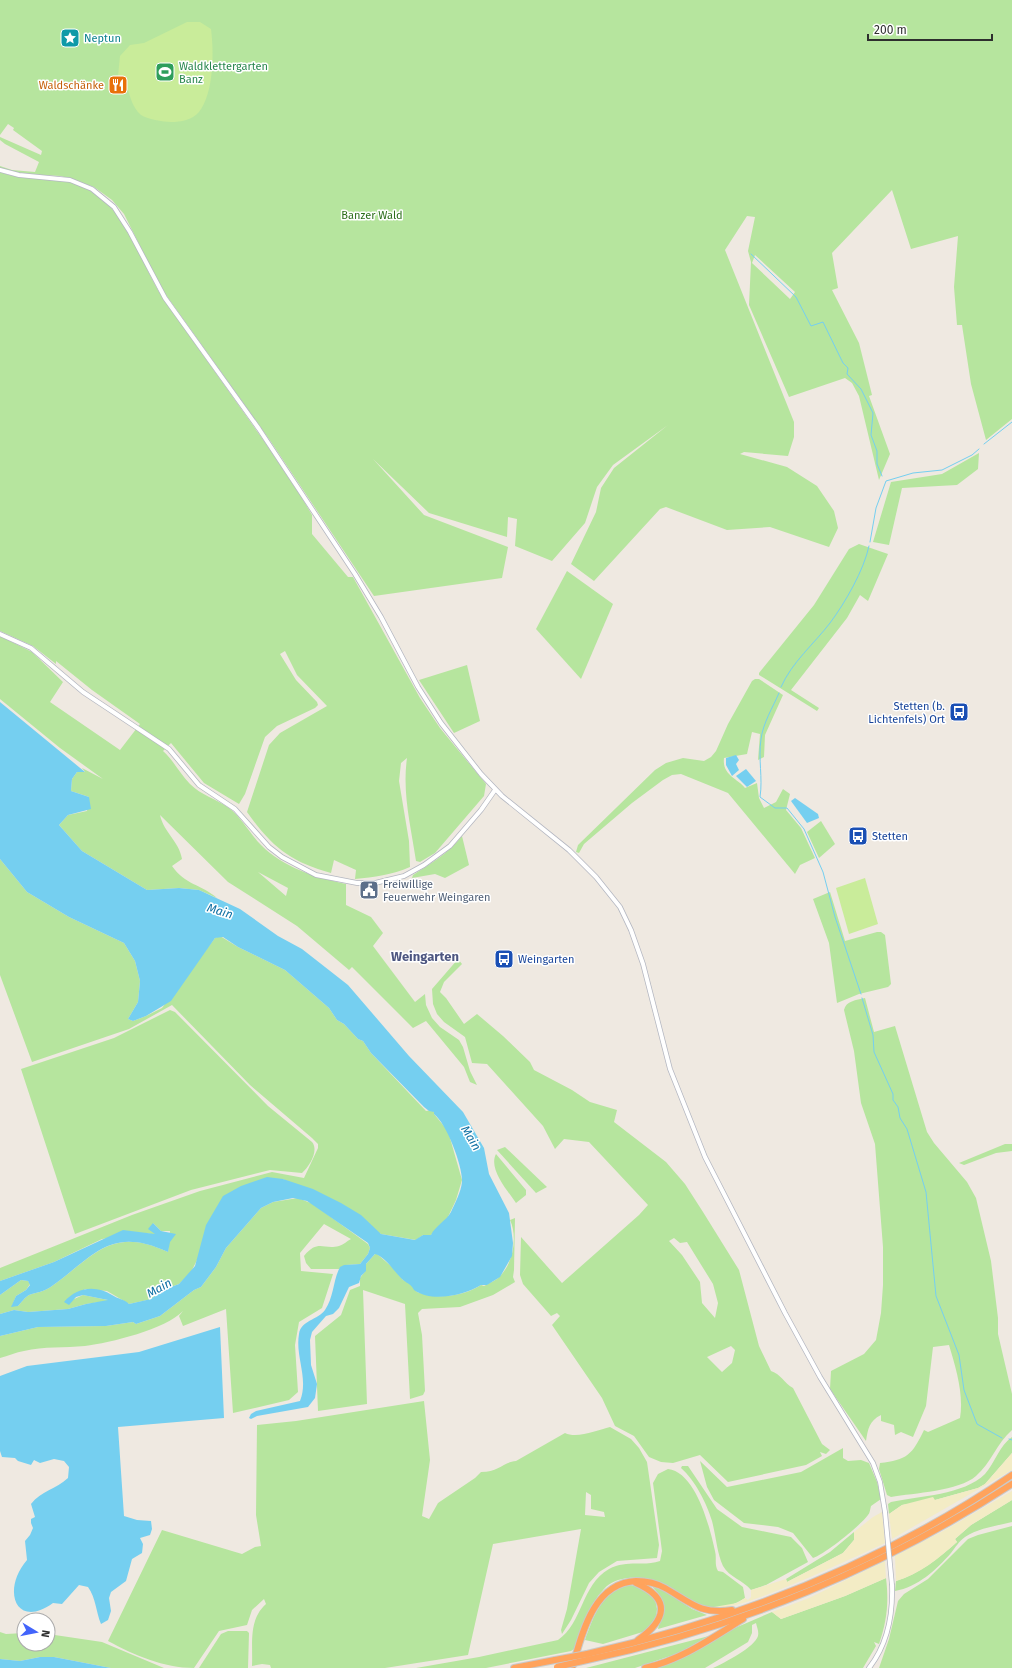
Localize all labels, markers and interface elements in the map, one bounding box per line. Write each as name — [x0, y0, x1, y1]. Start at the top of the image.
scale bar — [868, 16, 992, 42]
text: 200 m — [874, 23, 907, 37]
place icon: Neptun — [59, 27, 81, 49]
place label: Neptun — [84, 32, 121, 45]
place label: Waldklettergarten Banz — [179, 60, 268, 86]
sports icon: Waldklettergarten Banz — [154, 61, 176, 83]
restaurant icon: Waldschänke — [107, 74, 129, 96]
place label: Waldschänke — [39, 79, 104, 92]
park label: Banzer Wald — [341, 209, 403, 222]
place label: Stetten (b. Lichtenfels) Ort — [868, 700, 945, 726]
bus stop icon: Stetten (b. Lichtenfels) Ort — [948, 701, 970, 723]
bus stop icon: Stetten — [847, 825, 869, 847]
place label: Stetten — [872, 830, 908, 843]
place label: Freiwillige Feuerwehr Weingaren — [383, 878, 491, 904]
public building icon: Freiwillige Feuerwehr Weingaren — [358, 879, 380, 901]
water label: Main — [205, 900, 235, 922]
bus stop icon: Weingarten — [493, 948, 515, 970]
district label: Weingarten — [391, 949, 459, 964]
place label: Weingarten — [518, 953, 575, 966]
water label: Main — [458, 1123, 484, 1153]
water label: Main — [144, 1275, 174, 1301]
north arrow — [16, 1612, 56, 1652]
text: N — [38, 1629, 52, 1638]

